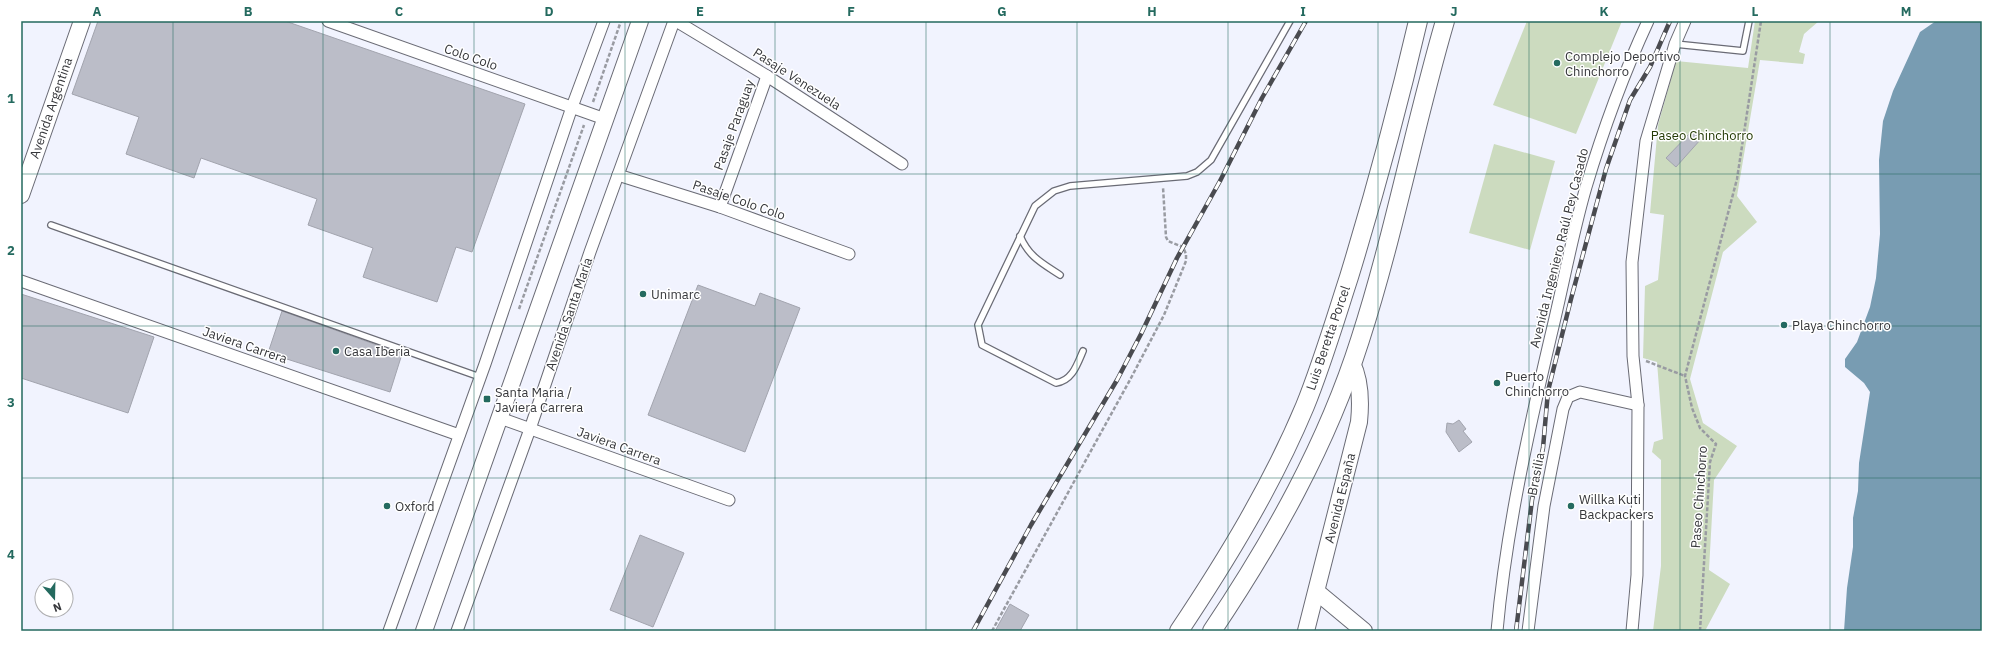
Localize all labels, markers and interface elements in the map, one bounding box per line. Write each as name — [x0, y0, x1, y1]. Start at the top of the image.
text: A — [93, 3, 102, 20]
text: B — [244, 3, 253, 20]
text: C — [395, 3, 404, 20]
text: D — [544, 3, 554, 20]
text: E — [696, 3, 704, 20]
text: F — [847, 3, 855, 20]
text: G — [997, 3, 1007, 20]
text: H — [1147, 3, 1157, 20]
text: I — [1300, 3, 1306, 20]
text: J — [1450, 3, 1458, 20]
text: K — [1599, 3, 1609, 20]
text: L — [1752, 3, 1759, 20]
text: M — [1901, 3, 1911, 20]
street label: Colo Colo — [442, 40, 500, 74]
street label: Pasaje Venezuela — [750, 44, 844, 114]
place label: Complejo Deportivo Chinchorro — [1565, 48, 1680, 80]
street label: Avenida Argentina — [26, 55, 76, 161]
marker: Complejo Deportivo Chinchorro — [1552, 58, 1562, 68]
street label: Pasaje Paraguay — [710, 77, 758, 173]
text: 1 — [7, 90, 15, 107]
park label: Paseo Chinchorro — [1651, 127, 1753, 144]
street label: Avenida Ingeniero Raúl Pey Casado — [1526, 146, 1592, 350]
street label: Pasaje Colo Colo — [690, 176, 788, 224]
text: 2 — [7, 242, 15, 259]
street label: Avenida Santa María — [542, 255, 596, 373]
street label: Luis Beretta Porcel — [1302, 283, 1354, 393]
place label: Unimarc — [651, 286, 700, 303]
marker: Unimarc — [638, 289, 648, 299]
place label: Playa Chinchorro — [1792, 317, 1891, 334]
marker: Playa Chinchorro — [1779, 320, 1789, 330]
street label: Javiera Carrera — [200, 323, 290, 367]
place label: Casa Iberia — [344, 343, 410, 360]
marker: Casa Iberia — [331, 346, 341, 356]
place label: Puerto Chinchorro — [1505, 368, 1569, 400]
marker: Puerto Chinchorro — [1492, 378, 1502, 388]
place label: Santa Maria / Javiera Carrera — [495, 384, 583, 416]
text: 3 — [7, 394, 15, 411]
marker: Santa Maria / Javiera Carrera — [482, 394, 492, 404]
street label: Javiera Carrera — [575, 423, 663, 469]
street label: Paseo Chinchorro — [1687, 445, 1711, 549]
street label: Avenida España — [1321, 451, 1359, 545]
street label: Brasilia — [1524, 451, 1549, 497]
place label: Willka Kuti Backpackers — [1579, 491, 1654, 523]
place label: Oxford — [395, 498, 434, 515]
marker: Oxford — [382, 501, 392, 511]
marker: Willka Kuti Backpackers — [1566, 501, 1576, 511]
text: 4 — [7, 546, 15, 563]
north arrow — [34, 578, 74, 618]
text: N — [51, 599, 64, 615]

